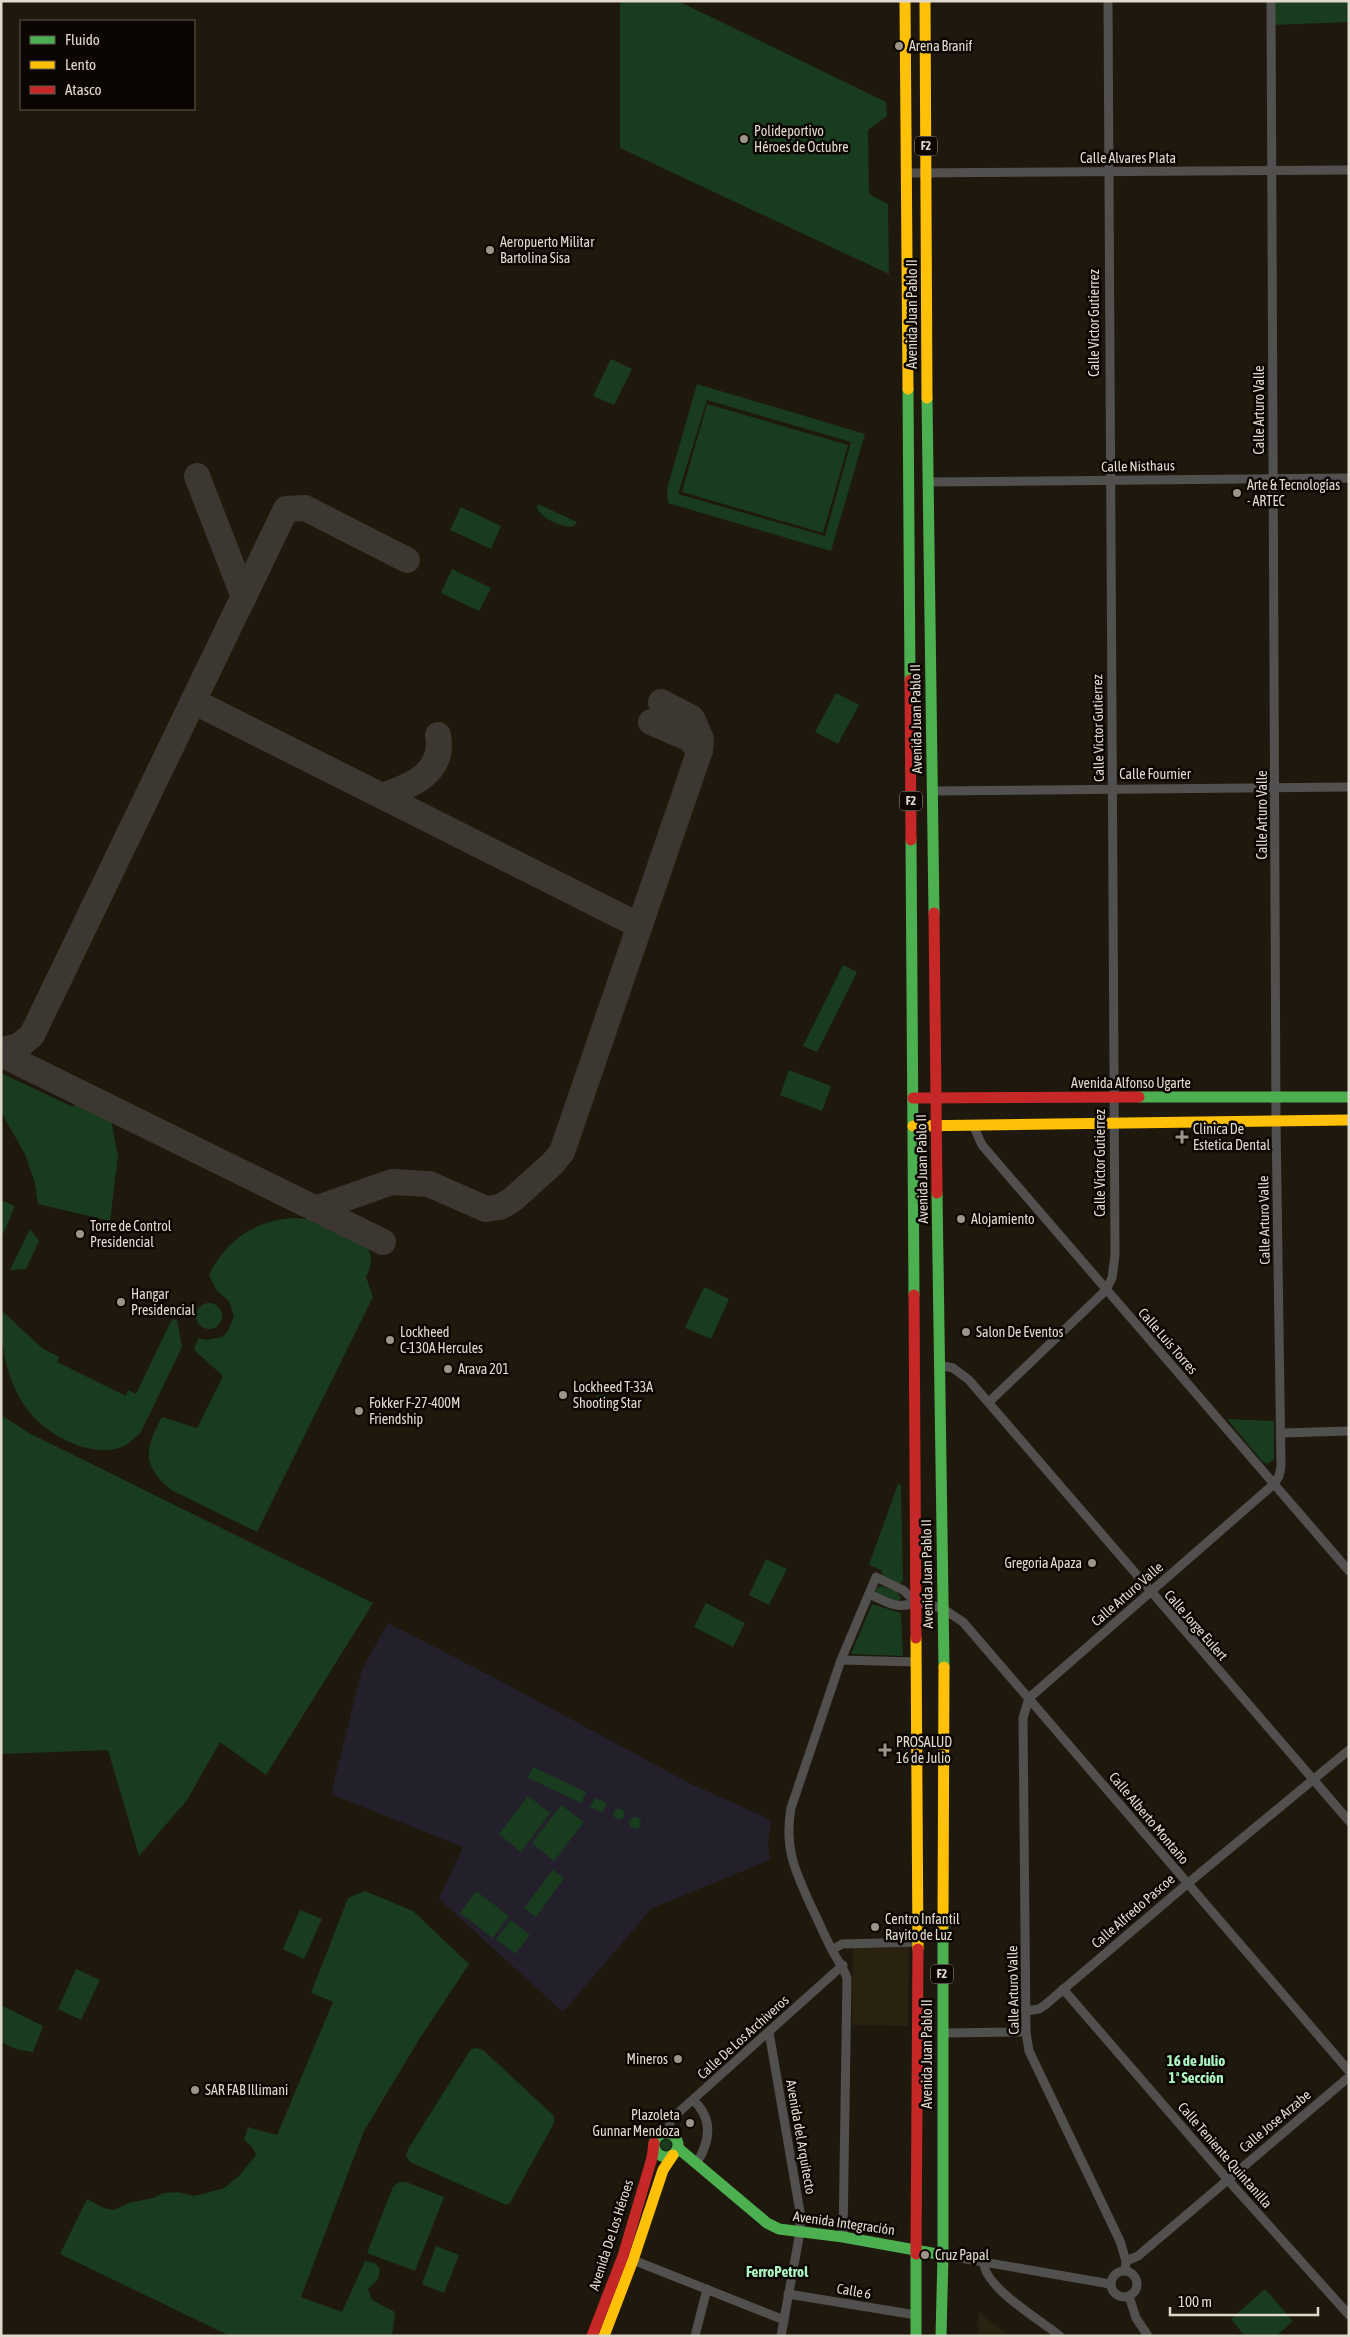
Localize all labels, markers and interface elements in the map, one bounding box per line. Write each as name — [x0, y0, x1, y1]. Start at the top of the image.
legend — [20, 20, 195, 110]
text: Fluido — [65, 31, 100, 48]
place label: Arena Branif — [909, 38, 973, 54]
marker: Arena Branif — [893, 40, 905, 52]
text: Lento — [65, 56, 96, 73]
text: Atasco — [65, 81, 102, 98]
place label: Polideportivo Héroes de Octubre — [754, 123, 849, 155]
marker: Polideportivo Héroes de Octubre — [738, 133, 750, 145]
road number: F2 — [915, 136, 937, 156]
street label: Calle Alvares Plata — [1080, 150, 1176, 166]
place label: Aeropuerto Militar Bartolina Sisa — [500, 234, 595, 266]
marker: Aeropuerto Militar Bartolina Sisa — [484, 244, 496, 256]
street label: Avenida Juan Pablo II — [904, 259, 920, 369]
street label: Calle Victor Gutierrez — [1086, 269, 1102, 377]
street label: Calle Arturo Valle — [1251, 365, 1267, 455]
street label: Calle Nisthaus — [1101, 457, 1175, 475]
place label: Arte & Tecnologías - ARTEC — [1247, 477, 1340, 509]
marker: Arte & Tecnologías - ARTEC — [1231, 487, 1243, 499]
street label: Avenida Juan Pablo II — [907, 664, 925, 774]
street label: Calle Victor Gutierrez — [1089, 674, 1107, 782]
street label: Calle Fournier — [1119, 766, 1192, 782]
street label: Calle Arturo Valle — [1254, 770, 1270, 860]
road number: F2 — [900, 791, 922, 810]
street label: Avenida Alfonso Ugarte — [1071, 1075, 1191, 1091]
street label: Calle Victor Gutierrez — [1092, 1109, 1108, 1217]
street label: Avenida Juan Pablo II — [913, 1114, 931, 1224]
place label: Clinica De Estetica Dental — [1193, 1121, 1271, 1153]
marker: Clinica De Estetica Dental — [1175, 1130, 1189, 1144]
street label: Calle Arturo Valle — [1255, 1175, 1273, 1265]
place label: Alojamiento — [971, 1211, 1035, 1227]
marker: Alojamiento — [955, 1213, 967, 1225]
place label: Torre de Control Presidencial — [90, 1218, 172, 1250]
marker: Torre de Control Presidencial — [74, 1228, 86, 1240]
place label: Hangar Presidencial — [131, 1286, 195, 1318]
marker: Hangar Presidencial — [115, 1296, 127, 1308]
street label: Calle Luis Torres — [1135, 1305, 1201, 1377]
place label: Lockheed C-130A Hercules — [400, 1324, 483, 1356]
place label: Salon De Eventos — [976, 1324, 1064, 1340]
marker: Salon De Eventos — [960, 1326, 972, 1338]
marker: Lockheed C-130A Hercules — [384, 1334, 396, 1346]
place label: Arava 201 — [458, 1361, 509, 1377]
marker: Arava 201 — [442, 1363, 454, 1375]
place label: Lockheed T-33A Shooting Star — [573, 1379, 653, 1411]
marker: Lockheed T-33A Shooting Star — [557, 1389, 569, 1401]
place label: Fokker F-27-400M Friendship — [369, 1395, 460, 1427]
marker: Fokker F-27-400M Friendship — [353, 1405, 365, 1417]
street label: Avenida Juan Pablo II — [918, 1519, 936, 1629]
place label: Gregoria Apaza — [1004, 1555, 1082, 1571]
marker: Gregoria Apaza — [1086, 1557, 1098, 1569]
street label: Calle Arturo Valle — [1088, 1559, 1166, 1629]
street label: Calle Jorge Eulert — [1161, 1587, 1231, 1663]
place label: PROSALUD 16 de Julio — [896, 1734, 952, 1766]
marker: PROSALUD 16 de Julio — [878, 1743, 892, 1757]
street label: Calle Alberto Montaño — [1106, 1769, 1192, 1867]
street label: Calle Alfredo Pascoe — [1088, 1871, 1178, 1951]
place label: Centro Infantil Rayito de Luz — [885, 1911, 960, 1943]
marker: Centro Infantil Rayito de Luz — [869, 1921, 881, 1933]
street label: Calle Arturo Valle — [1004, 1945, 1022, 2035]
road number: F2 — [931, 1965, 953, 1984]
street label: Calle De Los Archiveros — [694, 1992, 792, 2082]
street label: Avenida Juan Pablo II — [919, 1999, 935, 2109]
place label: Mineros — [627, 2051, 668, 2067]
district label: 16 de Julio 1ª Sección — [1167, 2052, 1225, 2086]
marker: Mineros — [672, 2053, 684, 2065]
street label: Avenida del Arquitecto — [783, 2078, 819, 2196]
place label: SAR FAB Illimani — [205, 2082, 288, 2098]
marker: SAR FAB Illimani — [189, 2084, 201, 2096]
street label: Calle Jose Arzabe — [1236, 2087, 1314, 2155]
street label: Calle Teniente Quintanilla — [1175, 2099, 1275, 2211]
place label: Plazoleta Gunnar Mendoza — [593, 2107, 680, 2139]
marker: Plazoleta Gunnar Mendoza — [684, 2117, 696, 2129]
street label: Avenida De Los Héroes — [586, 2178, 636, 2292]
street label: Avenida Integración — [792, 2208, 896, 2238]
place label: Cruz Papal — [935, 2247, 989, 2263]
marker: Cruz Papal — [919, 2249, 931, 2261]
district label: FerroPetrol — [746, 2263, 809, 2280]
street label: Calle 6 — [835, 2280, 873, 2302]
scale bar — [1170, 2284, 1318, 2316]
text: 100 m — [1178, 2293, 1212, 2310]

